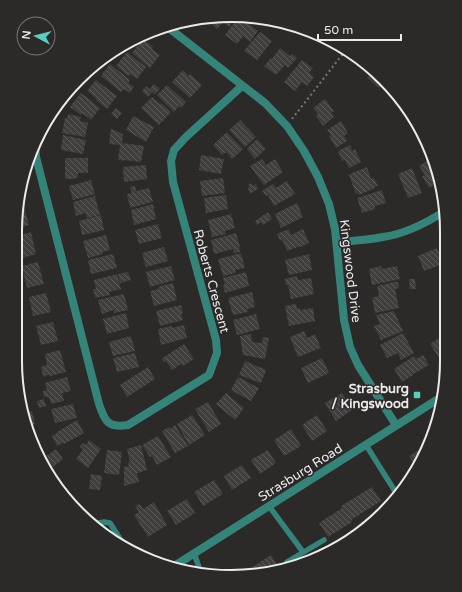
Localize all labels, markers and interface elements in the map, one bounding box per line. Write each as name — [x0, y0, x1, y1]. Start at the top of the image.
north arrow — [16, 16, 56, 56]
scale bar — [318, 16, 401, 42]
text: 50 m — [324, 23, 353, 37]
text: N — [20, 30, 34, 40]
street label: Kingswood Drive — [336, 219, 364, 324]
street label: Roberts Crescent — [190, 228, 233, 335]
place label: Strasburg / Kingswood — [331, 381, 409, 412]
marker: Strasburg / Kingswood — [412, 390, 422, 400]
street label: Strasburg Road — [255, 441, 346, 505]

